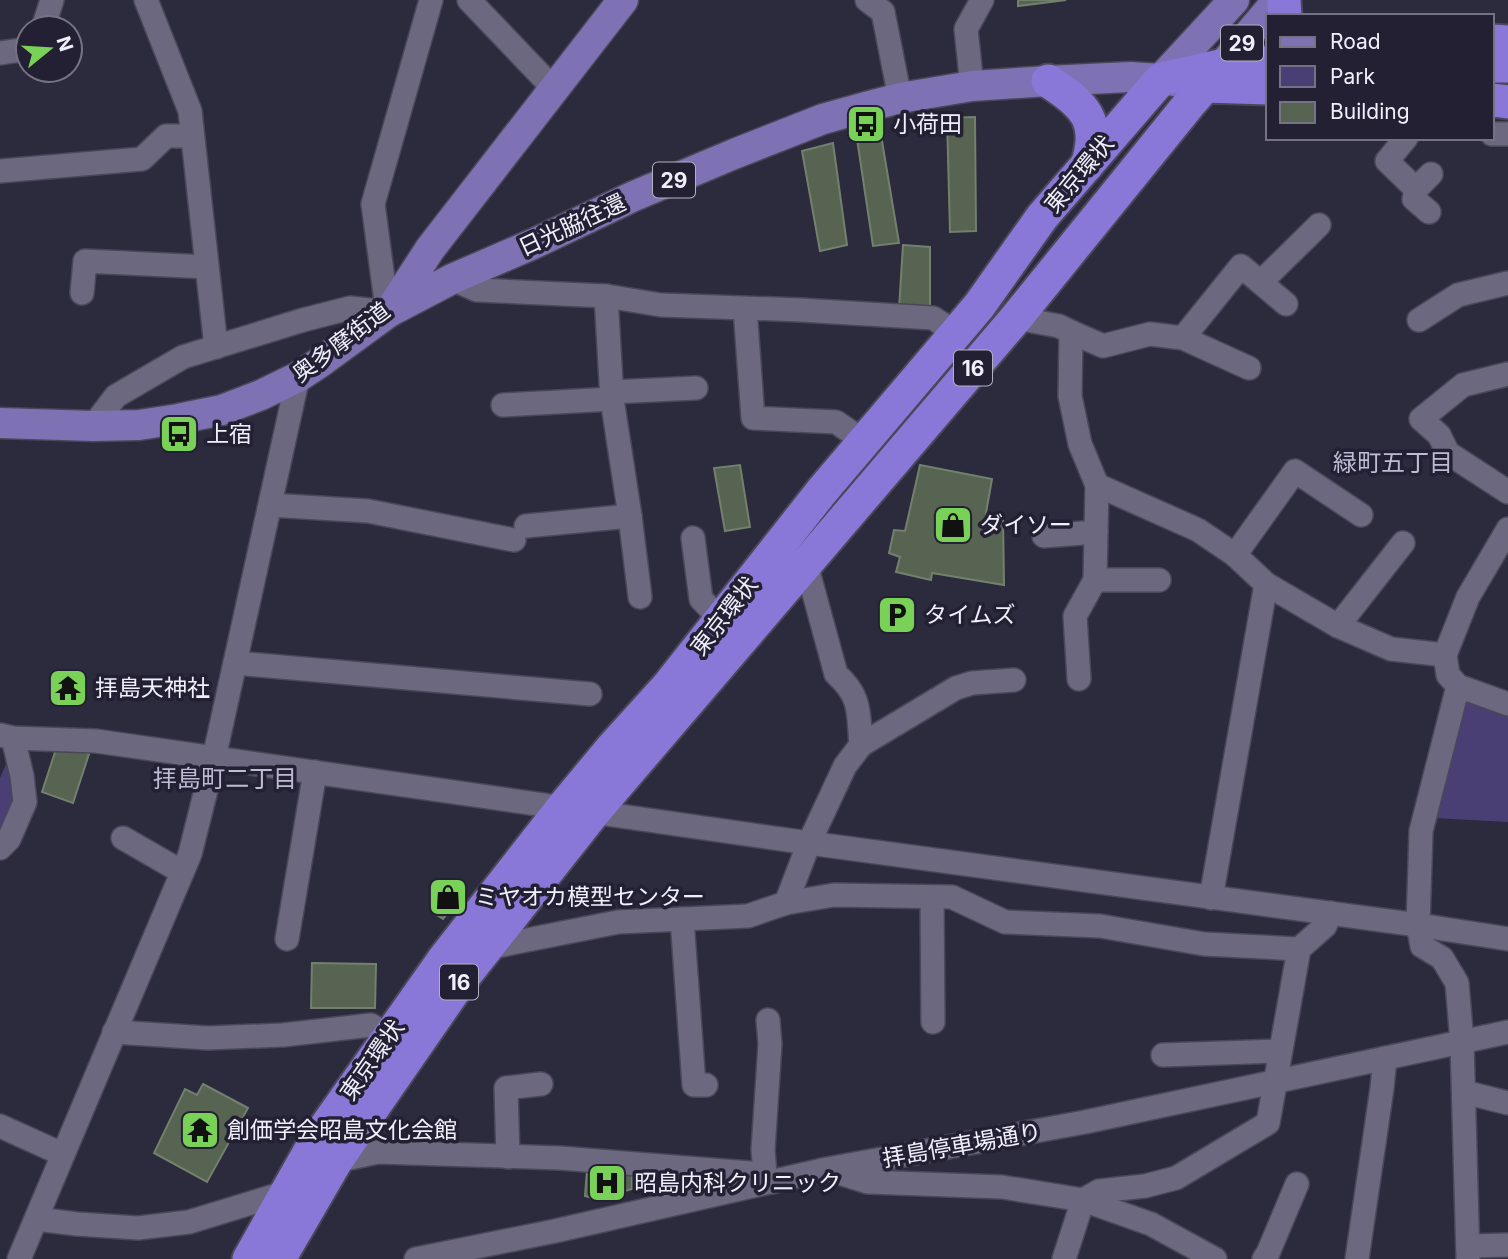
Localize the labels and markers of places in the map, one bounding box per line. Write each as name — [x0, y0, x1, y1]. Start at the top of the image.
bus stop icon: 小荷田 — [845, 103, 887, 145]
place label: 小荷田 — [893, 110, 962, 138]
bus stop icon: 上宿 — [158, 413, 200, 455]
place label: 上宿 — [206, 420, 252, 448]
shop icon: ダイソー — [932, 504, 974, 546]
place label: ダイソー — [980, 511, 1072, 539]
parking icon: タイムズ — [876, 594, 918, 636]
place label: タイムズ — [924, 601, 1016, 629]
temple icon: 拝島天神社 — [47, 667, 89, 709]
place label: 拝島天神社 — [95, 674, 210, 702]
shop icon: ミヤオカ模型センター — [427, 876, 469, 918]
place label: ミヤオカ模型センター — [475, 883, 705, 911]
temple icon: 創価学会昭島文化会館 — [179, 1109, 221, 1151]
place label: 創価学会昭島文化会館 — [227, 1116, 457, 1144]
hospital icon: 昭島内科クリニック — [586, 1162, 628, 1204]
place label: 昭島内科クリニック — [634, 1169, 841, 1197]

